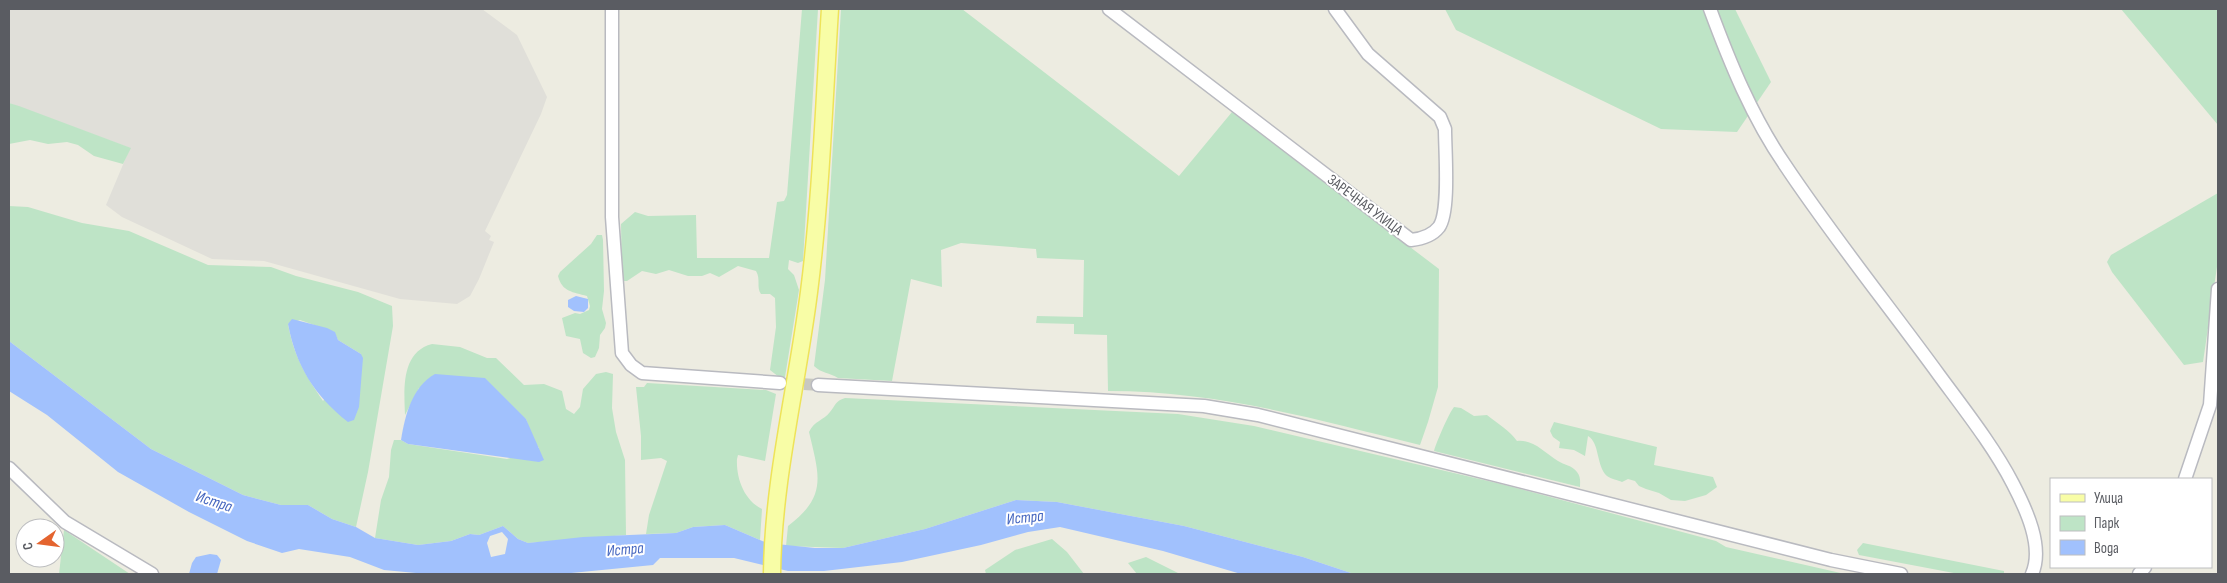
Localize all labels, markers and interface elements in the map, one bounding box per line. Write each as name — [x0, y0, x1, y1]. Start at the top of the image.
street label: ЗАРЕЧНАЯ УЛИЦА — [1323, 170, 1407, 240]
legend — [2050, 478, 2212, 568]
water label: Истра — [193, 487, 235, 517]
text: Улица — [2094, 489, 2123, 508]
water label: Истра — [1006, 507, 1045, 529]
text: Парк — [2094, 514, 2120, 533]
north arrow — [15, 518, 65, 568]
water label: Истра — [606, 539, 645, 561]
text: Вода — [2094, 539, 2119, 558]
text: С — [19, 540, 37, 552]

